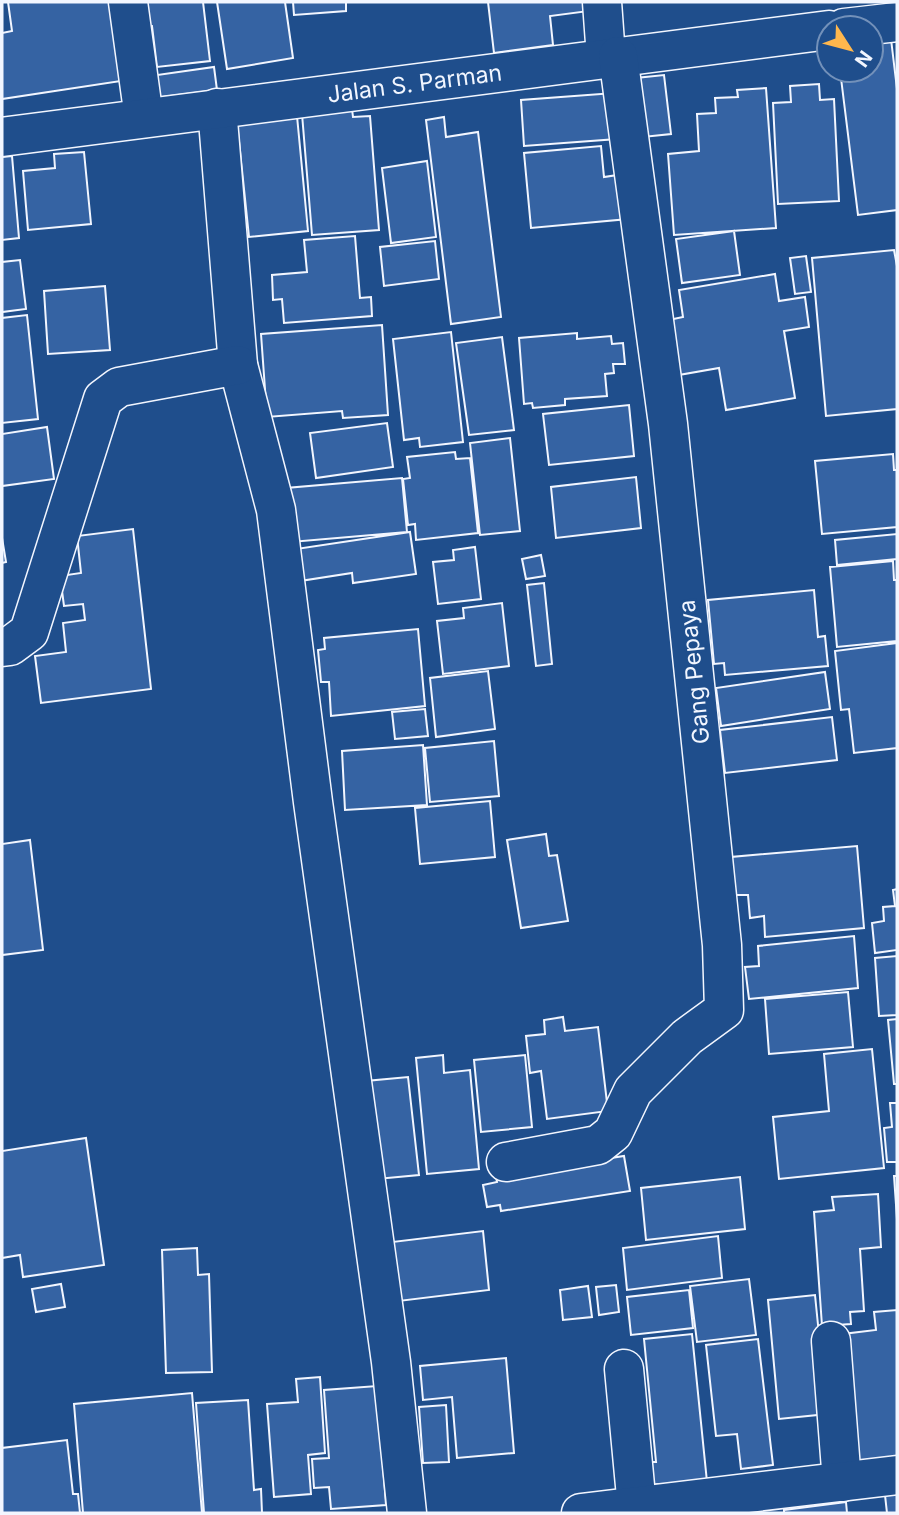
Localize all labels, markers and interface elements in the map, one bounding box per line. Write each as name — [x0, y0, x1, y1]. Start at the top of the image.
north arrow — [815, 14, 885, 84]
text: N — [850, 46, 877, 71]
street label: Jalan S. Parman — [326, 58, 504, 109]
street label: Gang Pepaya — [673, 599, 715, 745]

